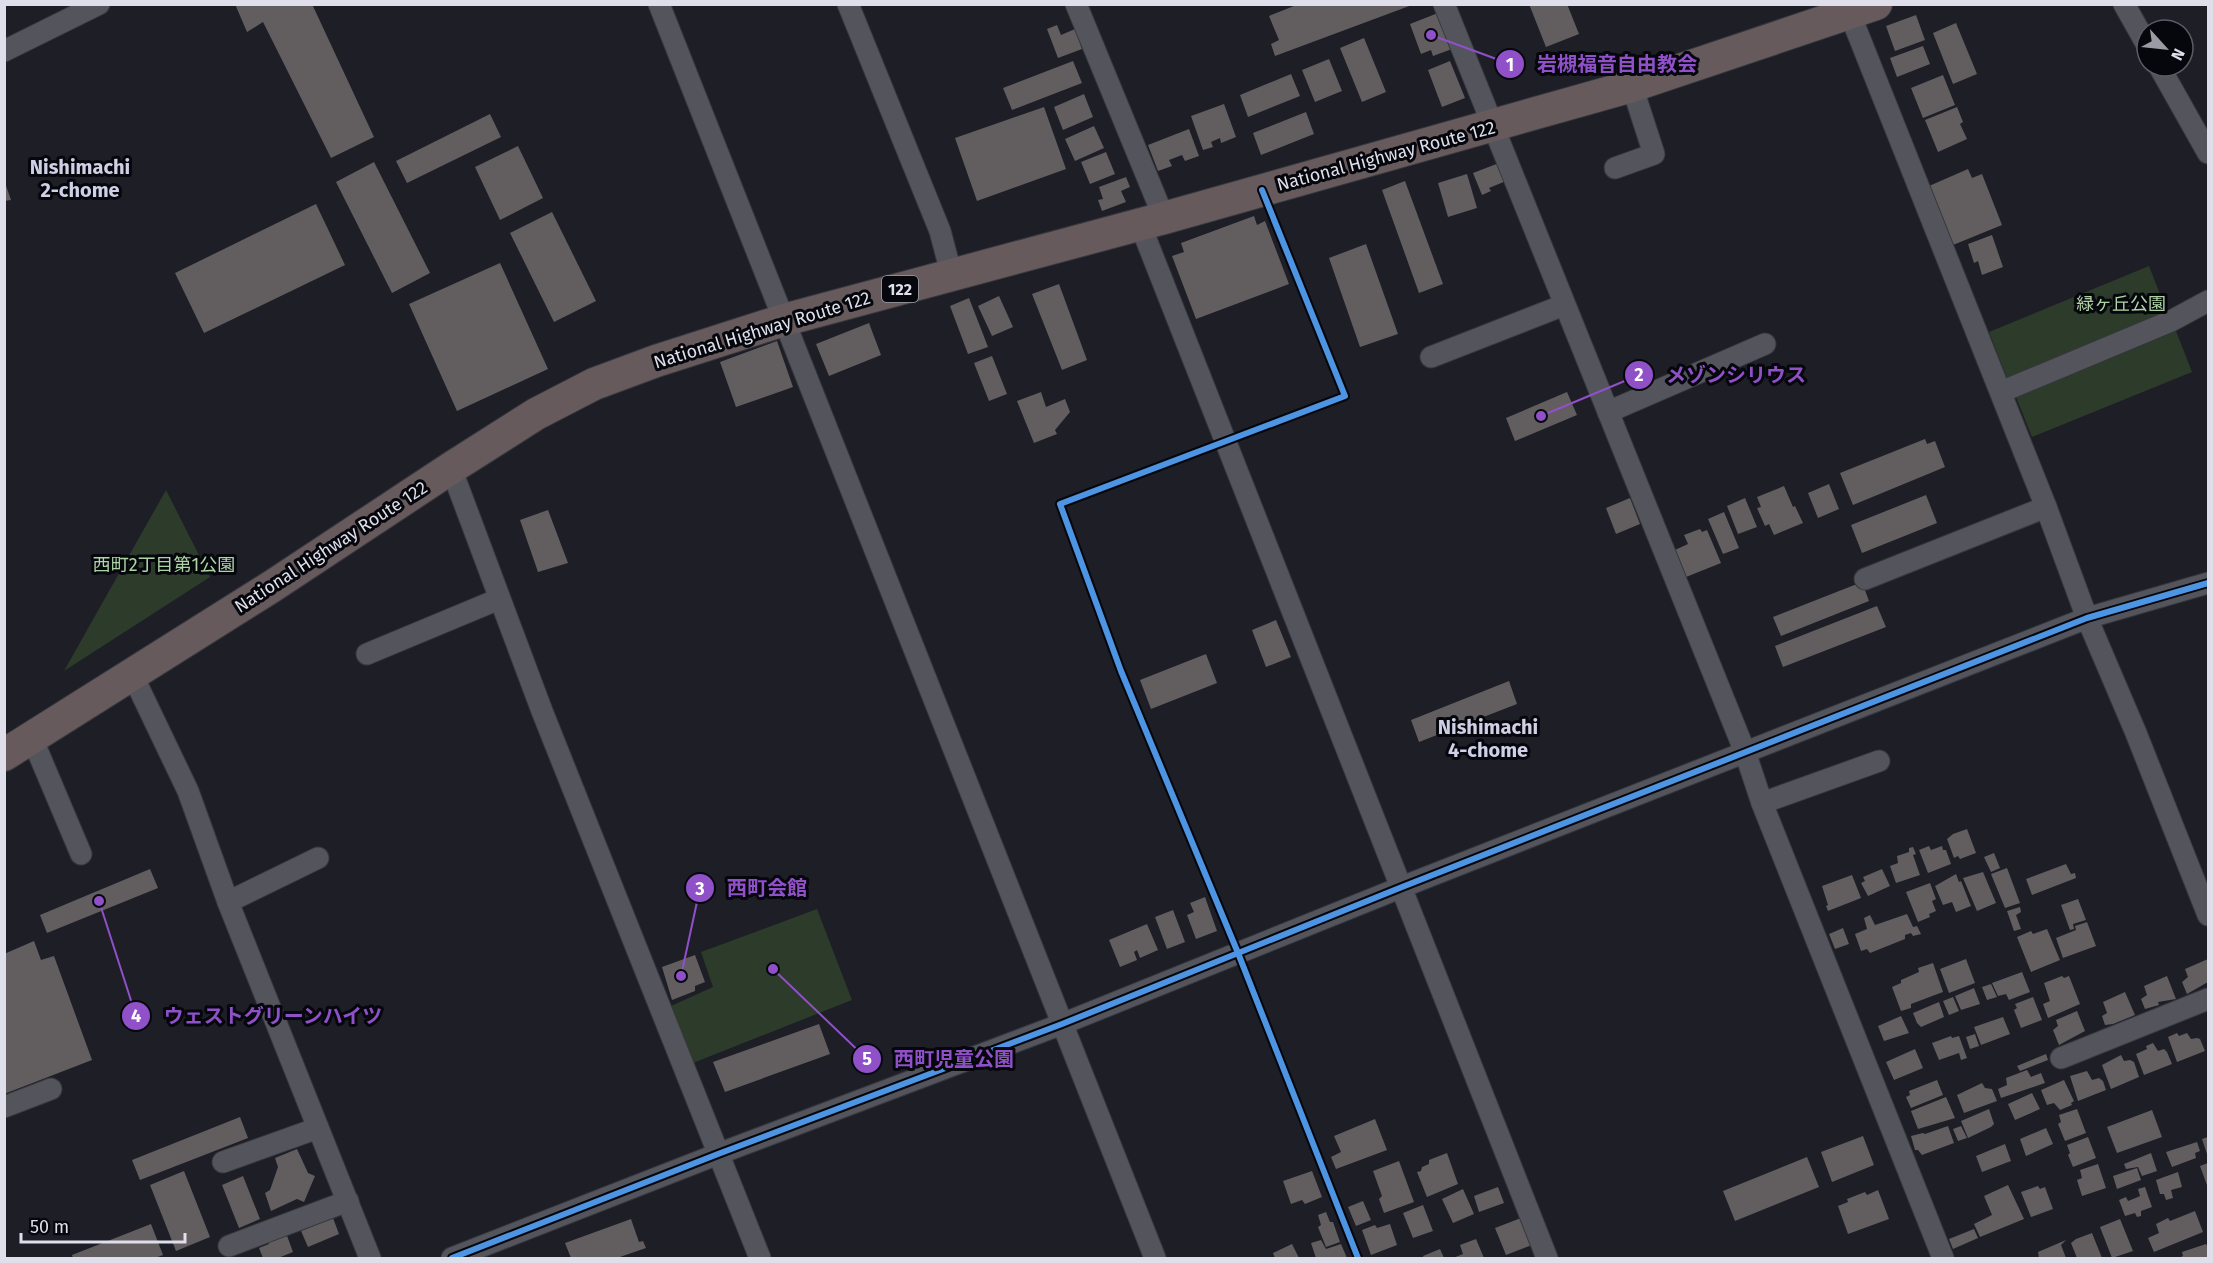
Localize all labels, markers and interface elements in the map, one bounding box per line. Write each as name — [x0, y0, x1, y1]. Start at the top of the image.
north arrow — [2135, 18, 2195, 78]
callout: 岩槻福音自由教会 — [1495, 45, 1709, 83]
text: N — [2167, 46, 2189, 64]
text: 岩槻福音自由教会 — [1537, 52, 1697, 76]
text: 1 — [1506, 54, 1514, 76]
street label: National Highway Route 122 — [1274, 116, 1498, 196]
district label: Nishimachi 2-chome — [30, 155, 130, 202]
road number: 122 — [882, 276, 918, 302]
street label: National Highway Route 122 — [651, 286, 873, 373]
park label: 緑ヶ丘公園 — [2076, 293, 2166, 315]
callout: メゾンシリウス — [1624, 356, 1818, 394]
text: メゾンシリウス — [1666, 363, 1806, 387]
text: 2 — [1634, 364, 1644, 386]
street label: National Highway Route 122 — [230, 476, 432, 618]
park label: 西町2丁目第1公園 — [93, 554, 235, 576]
district label: Nishimachi 4-chome — [1438, 715, 1538, 762]
callout: 西町会館 — [685, 869, 819, 907]
text: 西町会館 — [727, 876, 807, 900]
text: 3 — [694, 878, 705, 900]
callout: ウェストグリーンハイツ — [121, 997, 395, 1035]
text: ウェストグリーンハイツ — [164, 1004, 382, 1028]
text: 4 — [131, 1005, 141, 1027]
callout: 西町児童公園 — [852, 1040, 1026, 1078]
text: 西町児童公園 — [894, 1047, 1014, 1071]
text: 5 — [862, 1048, 872, 1070]
scale bar — [21, 1206, 184, 1244]
text: 50 m — [30, 1216, 69, 1238]

